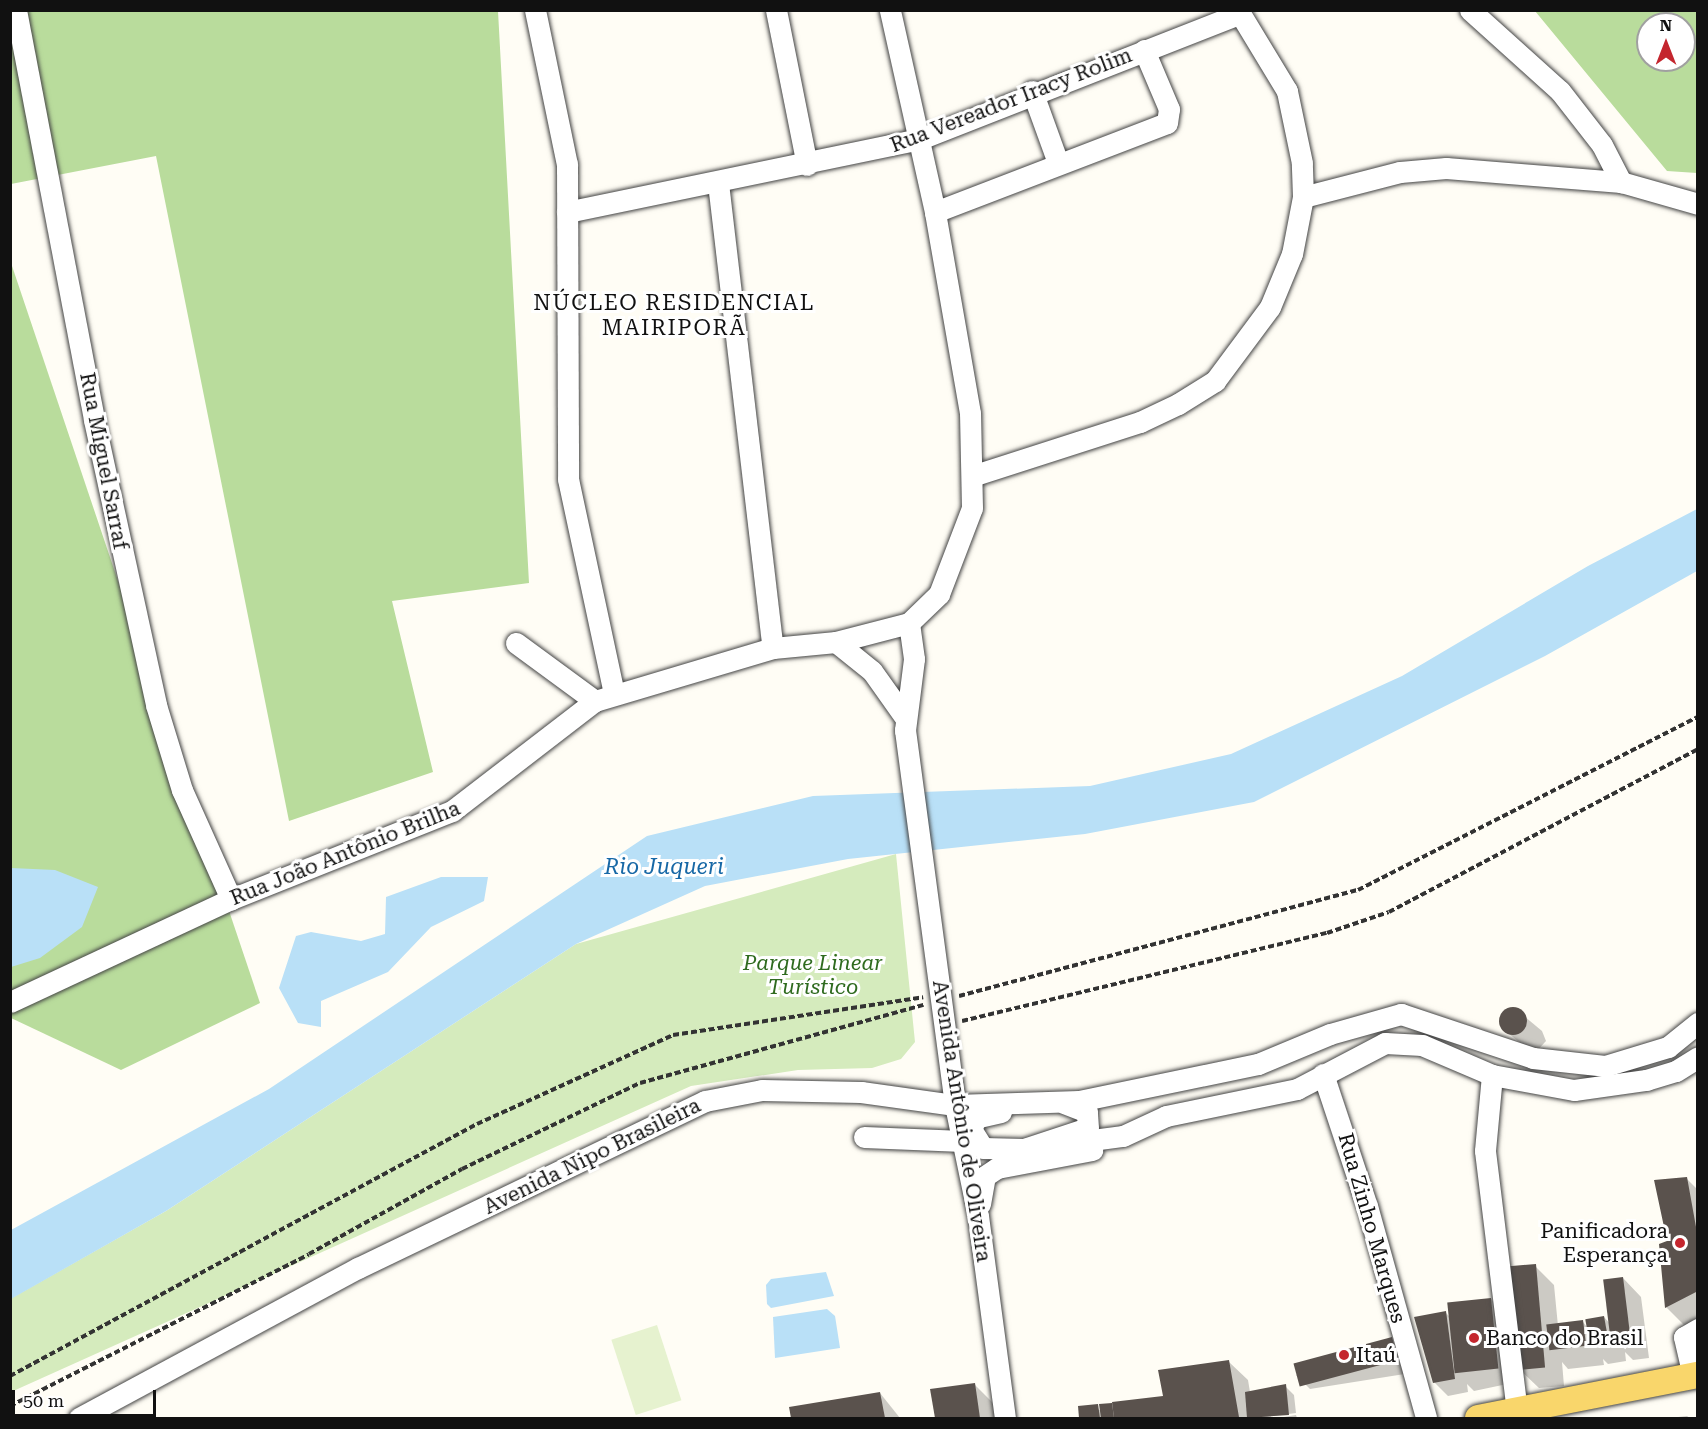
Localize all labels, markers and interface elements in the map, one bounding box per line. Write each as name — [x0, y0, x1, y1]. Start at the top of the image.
north arrow — [1636, 12, 1696, 72]
text: N — [1660, 16, 1672, 35]
street label: Rua Vereador Iracy Rolim — [887, 42, 1135, 158]
district label: NÚCLEO RESIDENCIAL MAIRIPORÃ — [533, 289, 815, 340]
street label: Rua Miguel Sarraf — [74, 370, 134, 552]
street label: Rua João Antônio Brilha — [226, 795, 464, 911]
water label: Rio Juqueri — [604, 854, 724, 880]
park label: Parque Linear Turístico — [743, 950, 883, 1000]
street label: Avenida Antônio de Oliveira — [927, 978, 997, 1264]
street label: Avenida Nipo Brasileira — [479, 1092, 705, 1220]
street label: Rua Zinho Marques — [1333, 1130, 1411, 1326]
place label: Panificadora Esperança — [1540, 1218, 1668, 1268]
marker: Panificadora Esperança — [1673, 1236, 1687, 1250]
place label: Banco do Brasil — [1486, 1325, 1643, 1351]
marker: Banco do Brasil — [1467, 1331, 1481, 1345]
place label: Itaú — [1356, 1342, 1396, 1368]
marker: Itaú — [1337, 1348, 1351, 1362]
scale bar — [15, 1378, 159, 1416]
text: 50 m — [23, 1390, 64, 1411]

